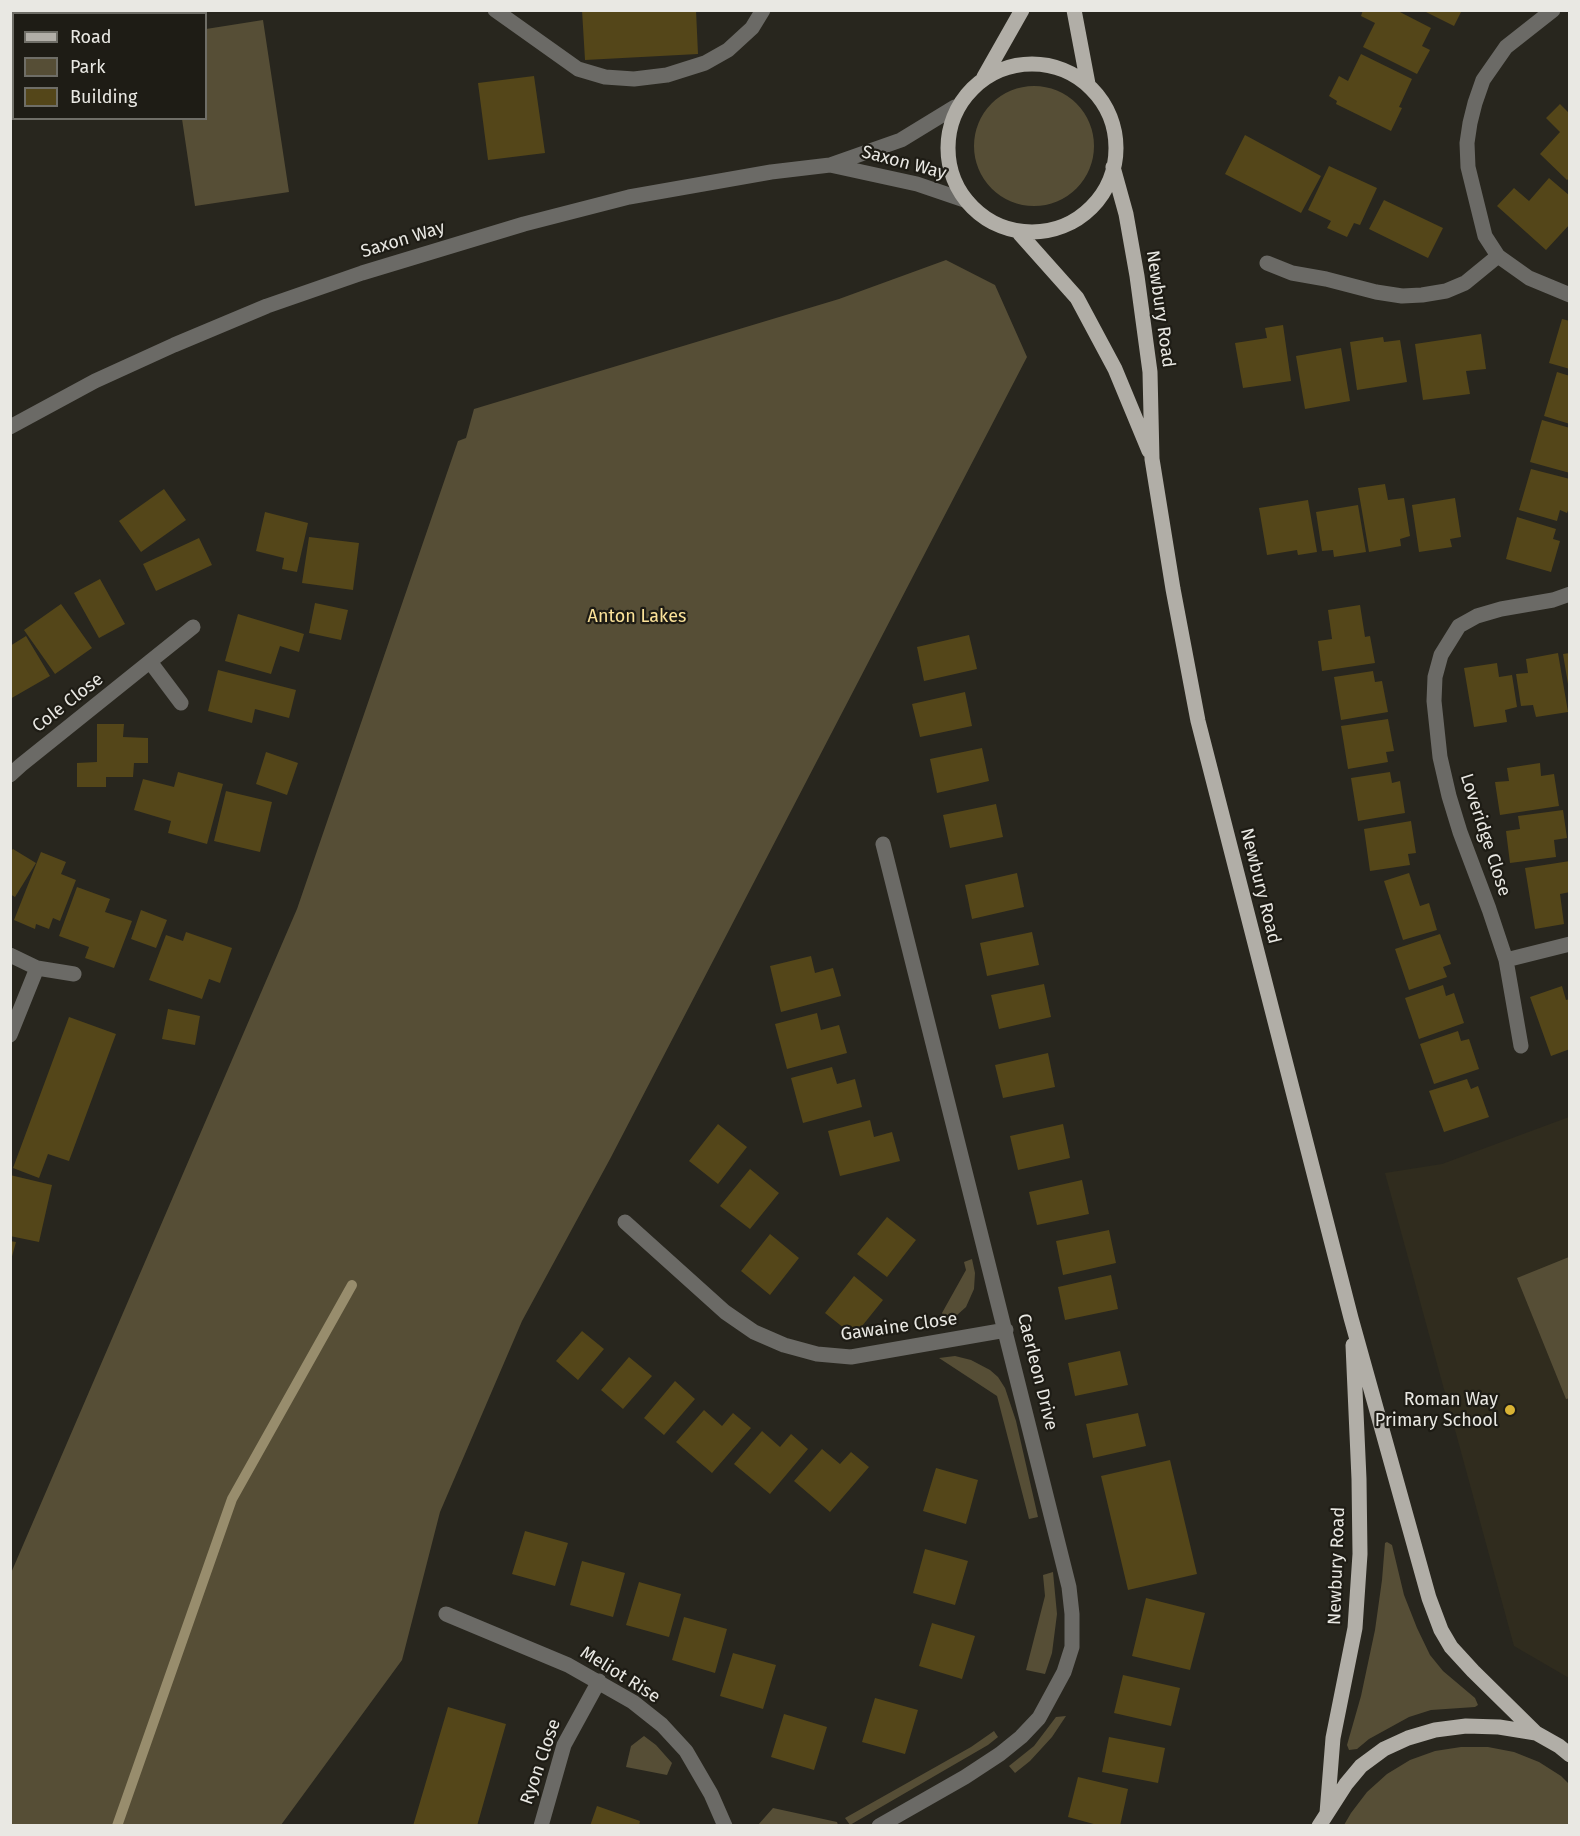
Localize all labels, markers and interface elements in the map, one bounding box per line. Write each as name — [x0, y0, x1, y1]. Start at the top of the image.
legend — [12, 12, 207, 120]
text: Road — [70, 26, 112, 48]
text: Park — [70, 56, 105, 78]
text: Building — [70, 86, 137, 108]
street label: Saxon Way — [859, 141, 949, 185]
street label: Saxon Way — [358, 217, 448, 263]
street label: Newbury Road — [1141, 249, 1179, 369]
park label: Anton Lakes — [588, 606, 686, 628]
street label: Cole Close — [28, 669, 108, 737]
street label: Loveridge Close — [1455, 771, 1515, 899]
street label: Newbury Road — [1235, 826, 1285, 946]
street label: Gawaine Close — [839, 1308, 959, 1346]
street label: Caerleon Drive — [1012, 1311, 1062, 1433]
place label: Roman Way Primary School — [1375, 1389, 1498, 1432]
marker: Roman Way Primary School — [1503, 1403, 1517, 1417]
street label: Newbury Road — [1324, 1507, 1350, 1625]
street label: Meliot Rise — [576, 1642, 664, 1708]
street label: Ryon Close — [516, 1716, 566, 1808]

